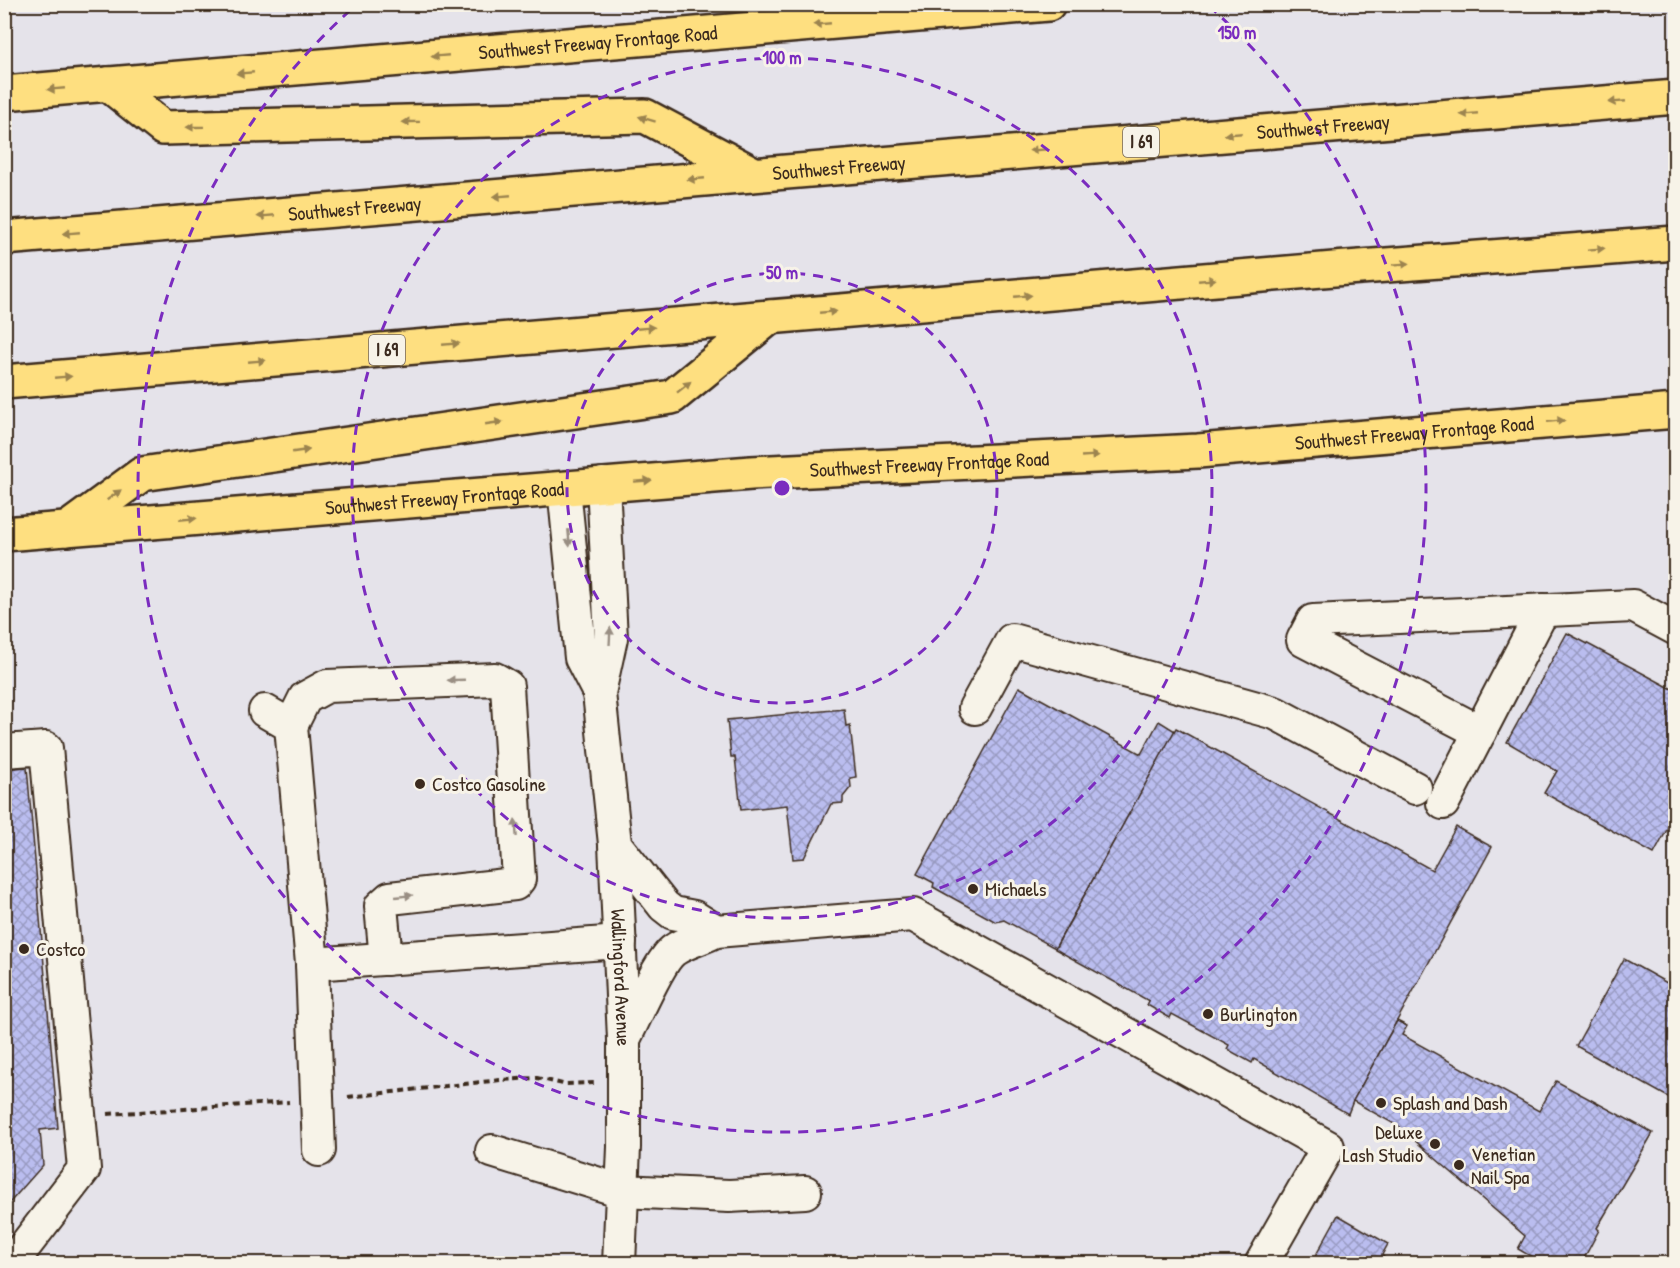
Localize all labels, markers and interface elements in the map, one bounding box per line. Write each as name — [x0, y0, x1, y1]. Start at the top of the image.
street label: Southwest Freeway Frontage Road — [477, 18, 719, 66]
one-way arrow — [813, 19, 832, 29]
text: 150 m — [1218, 20, 1256, 45]
text: 100 m — [762, 45, 802, 70]
one-way arrow — [430, 51, 449, 61]
one-way arrow — [236, 68, 255, 77]
one-way arrow — [47, 84, 66, 93]
one-way arrow — [1608, 97, 1627, 107]
street label: Southwest Freeway — [1256, 107, 1391, 145]
one-way arrow — [1459, 109, 1478, 119]
one-way arrow — [637, 114, 655, 123]
one-way arrow — [401, 117, 420, 126]
one-way arrow — [185, 122, 204, 132]
road number: I 69 — [1123, 127, 1159, 157]
one-way arrow — [1223, 129, 1242, 139]
one-way arrow — [1029, 146, 1048, 155]
street label: Southwest Freeway — [771, 148, 907, 186]
one-way arrow — [686, 174, 705, 184]
street label: Southwest Freeway — [287, 189, 422, 227]
one-way arrow — [492, 191, 511, 201]
one-way arrow — [256, 211, 275, 221]
one-way arrow — [62, 228, 81, 237]
one-way arrow — [1586, 244, 1605, 254]
one-way arrow — [1392, 259, 1411, 269]
text: 50 m — [766, 260, 798, 285]
one-way arrow — [1197, 275, 1216, 285]
one-way arrow — [1013, 291, 1032, 301]
one-way arrow — [819, 307, 838, 317]
one-way arrow — [636, 323, 655, 333]
road number: I 69 — [369, 335, 405, 365]
one-way arrow — [442, 339, 461, 349]
one-way arrow — [248, 356, 267, 365]
one-way arrow — [53, 372, 72, 382]
one-way arrow — [676, 381, 692, 394]
street label: Southwest Freeway Frontage Road — [1294, 409, 1535, 456]
one-way arrow — [1547, 416, 1566, 426]
one-way arrow — [485, 419, 504, 428]
street label: Southwest Freeway Frontage Road — [809, 444, 1050, 483]
one-way arrow — [292, 447, 311, 456]
one-way arrow — [1080, 452, 1099, 461]
street label: Southwest Freeway Frontage Road — [324, 474, 565, 521]
one-way arrow — [634, 477, 653, 486]
centre of rings — [772, 478, 792, 498]
one-way arrow — [106, 489, 122, 501]
one-way arrow — [179, 514, 198, 524]
one-way arrow — [564, 528, 574, 547]
one-way arrow — [605, 626, 615, 645]
one-way arrow — [447, 676, 466, 685]
place label: Costco Gasoline — [432, 770, 546, 797]
marker: Costco Gasoline — [413, 777, 427, 791]
one-way arrow — [512, 818, 521, 837]
place label: Michaels — [985, 875, 1047, 902]
marker: Michaels — [966, 882, 980, 896]
one-way arrow — [395, 891, 414, 901]
street label: Wallingford Avenue — [605, 908, 638, 1046]
place label: Costco — [36, 935, 85, 962]
marker: Costco — [17, 942, 31, 956]
place label: Burlington — [1220, 1000, 1298, 1027]
marker: Burlington — [1201, 1007, 1215, 1021]
place label: Splash and Dash — [1393, 1089, 1507, 1116]
marker: Splash and Dash — [1374, 1096, 1388, 1110]
place label: Deluxe Lash Studio — [1343, 1118, 1423, 1168]
marker: Deluxe Lash Studio — [1428, 1137, 1442, 1151]
place label: Venetian Nail Spa — [1471, 1140, 1535, 1190]
marker: Venetian Nail Spa — [1452, 1158, 1466, 1172]

